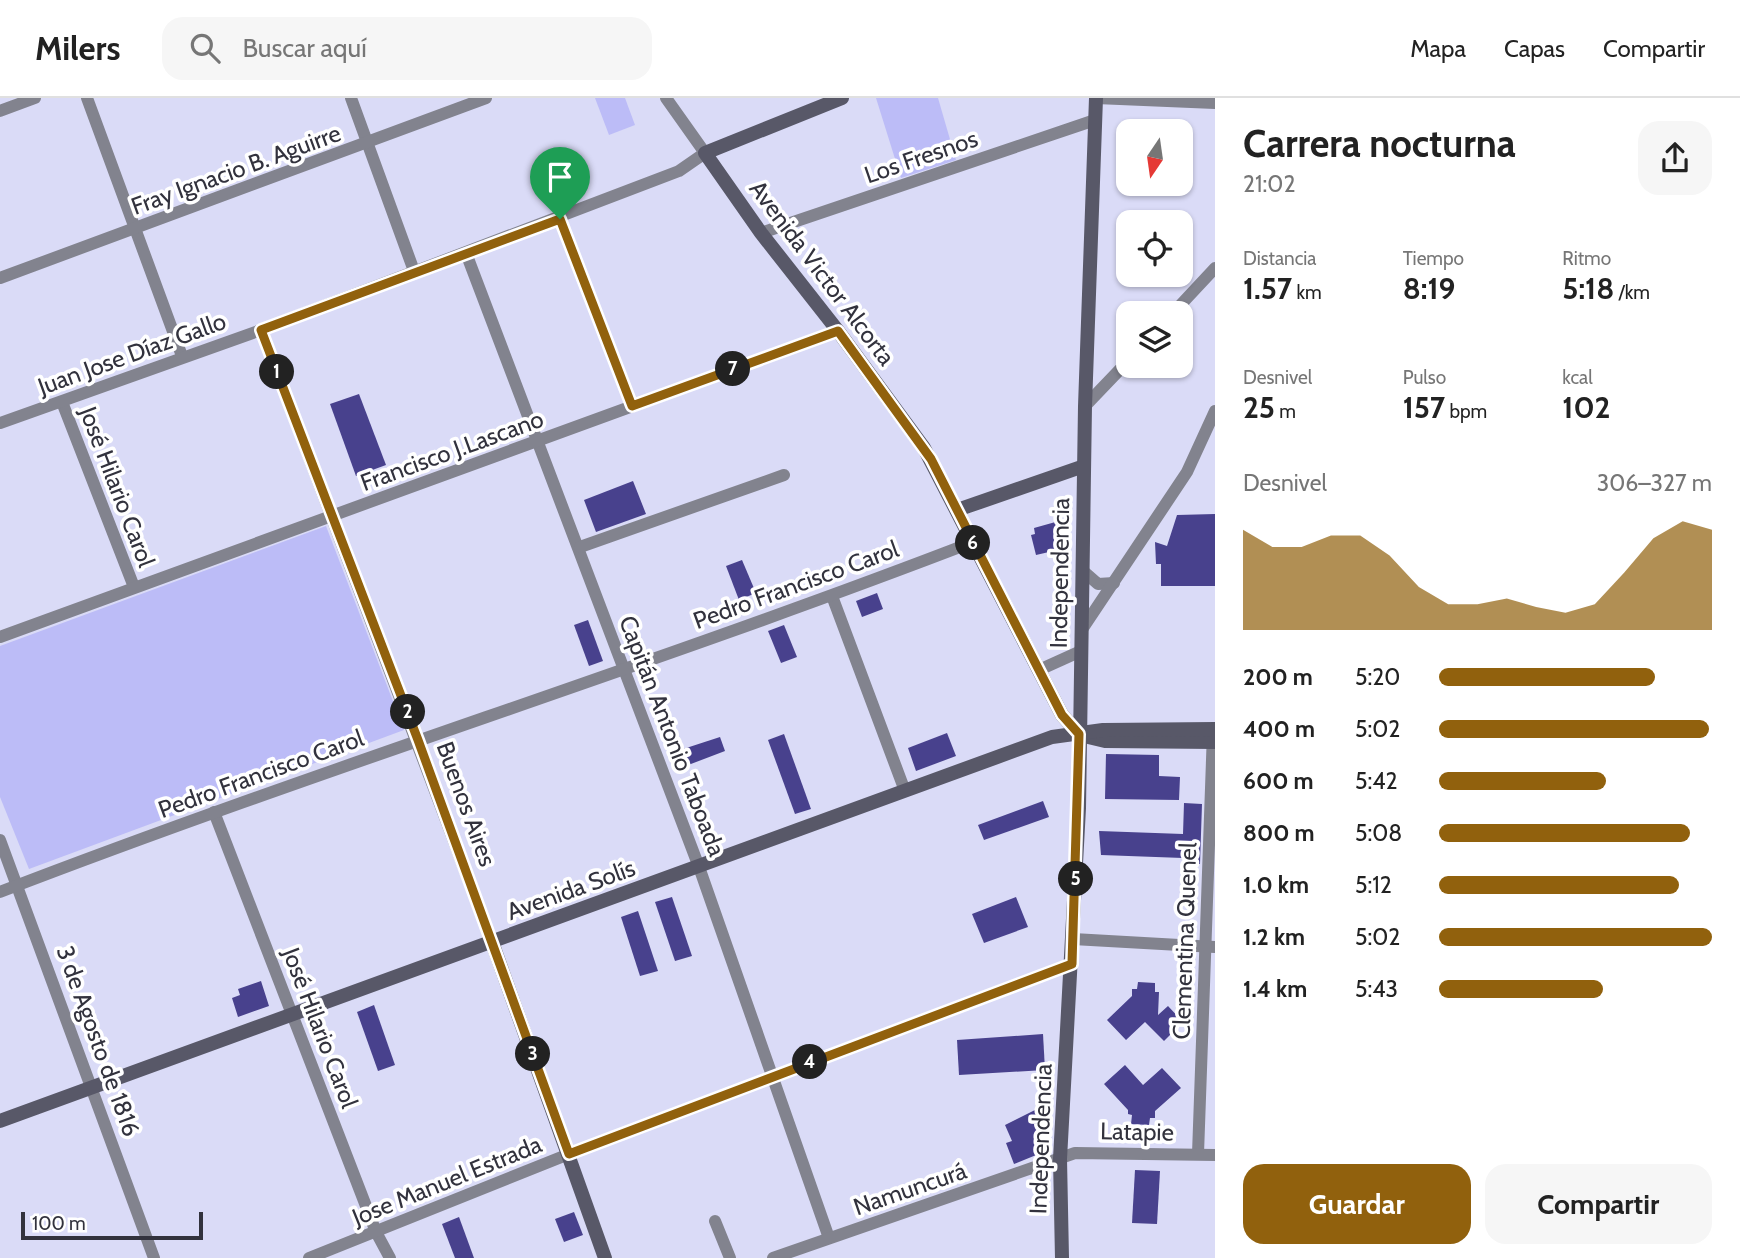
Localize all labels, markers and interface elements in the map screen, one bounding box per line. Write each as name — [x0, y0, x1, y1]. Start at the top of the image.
search box — [162, 17, 652, 80]
text: Milers — [35, 28, 120, 68]
icon: search — [186, 29, 224, 67]
text: Buscar aquí — [242, 32, 367, 64]
text: Mapa — [1410, 34, 1466, 63]
text: Capas — [1504, 34, 1565, 63]
text: Compartir — [1603, 34, 1705, 63]
street label: Fray Ignacio B. Aguirre — [127, 118, 345, 221]
north arrow — [1116, 119, 1194, 196]
map controls — [1116, 119, 1193, 378]
text: Carrera nocturna — [1243, 120, 1516, 167]
button: share — [1638, 121, 1712, 195]
street label: Los Fresnos — [860, 124, 981, 189]
pin — [530, 147, 590, 219]
icon: arrive — [541, 158, 579, 196]
text: 21:02 — [1243, 170, 1295, 198]
street label: Avenida Victor Alcorta — [744, 175, 902, 371]
button: locate — [1116, 210, 1193, 287]
text: Distancia — [1243, 247, 1317, 270]
text: Tiempo — [1403, 247, 1464, 270]
text: Ritmo — [1562, 247, 1611, 270]
text: 1.57 — [1243, 270, 1292, 307]
text: 8:19 — [1403, 270, 1455, 307]
text: 5:18 — [1562, 270, 1614, 307]
text: km — [1292, 281, 1322, 304]
text: /km — [1614, 281, 1650, 304]
button: layers — [1116, 301, 1193, 378]
street label: Juan Jose Díaz Gallo — [33, 306, 230, 401]
pin: 7 — [716, 352, 750, 386]
pin: 1 — [260, 354, 294, 390]
text: 7 — [728, 357, 737, 380]
text: 1 — [273, 360, 280, 383]
text: Desnivel — [1243, 366, 1312, 389]
text: Pulso — [1403, 366, 1446, 389]
text: kcal — [1562, 366, 1593, 389]
text: 25 — [1243, 389, 1275, 426]
text: 157 — [1403, 389, 1445, 426]
text: 102 — [1562, 389, 1610, 426]
text: m — [1275, 400, 1296, 423]
text: bpm — [1445, 400, 1487, 423]
street label: José Hilario Carol — [73, 402, 161, 571]
street label: Francisco J.Lascano — [356, 404, 547, 497]
text: Desnivel — [1243, 469, 1327, 497]
text: 306–327 m — [1597, 469, 1712, 497]
street label: Independencia — [1044, 497, 1075, 648]
pin: 6 — [956, 526, 990, 560]
text: 6 — [967, 531, 978, 554]
street label: Pedro Francisco Carol — [689, 534, 903, 635]
street label: Capitán Antonio Taboada — [613, 611, 732, 861]
text: 200 m — [1243, 663, 1313, 691]
text: 5:20 — [1355, 663, 1400, 691]
pin: 2 — [390, 694, 426, 730]
text: 2 — [402, 700, 413, 723]
text: 400 m — [1243, 715, 1315, 743]
text: 5:02 — [1355, 715, 1400, 743]
street label: Pedro Francisco Carol — [154, 723, 368, 824]
street label: Buenos Aires — [431, 738, 502, 870]
text: 600 m — [1243, 767, 1314, 795]
text: 5:42 — [1355, 767, 1398, 795]
text: 800 m — [1243, 819, 1315, 847]
text: 5:08 — [1355, 819, 1402, 847]
street label: Clementina Quenel — [1167, 842, 1202, 1040]
street label: Avenida Solís — [503, 853, 639, 926]
pin: 5 — [1058, 862, 1094, 896]
text: 5 — [1070, 867, 1081, 890]
text: 1.0 km — [1243, 871, 1309, 899]
text: 5:12 — [1355, 871, 1392, 899]
text: 1.2 km — [1243, 923, 1305, 951]
text: 5:02 — [1355, 923, 1400, 951]
street label: 3 de Agosto de 1816 — [51, 942, 146, 1140]
street label: José Hilario Carol — [276, 943, 364, 1112]
text: 1.4 km — [1243, 975, 1307, 1003]
text: 5:43 — [1355, 975, 1398, 1003]
pin: 3 — [516, 1037, 550, 1072]
text: 3 — [527, 1042, 538, 1065]
pin: 4 — [792, 1044, 828, 1080]
text: 4 — [804, 1050, 815, 1073]
street label: Independencia — [1023, 1063, 1058, 1215]
street label: Latapie — [1100, 1116, 1174, 1147]
street label: Jose Manuel Estrada — [347, 1129, 546, 1232]
street label: Namuncurá — [850, 1156, 971, 1221]
button: Guardar — [1243, 1164, 1471, 1244]
button: Compartir — [1485, 1164, 1712, 1244]
scale bar — [21, 1209, 203, 1241]
text: 100 m — [32, 1212, 86, 1235]

